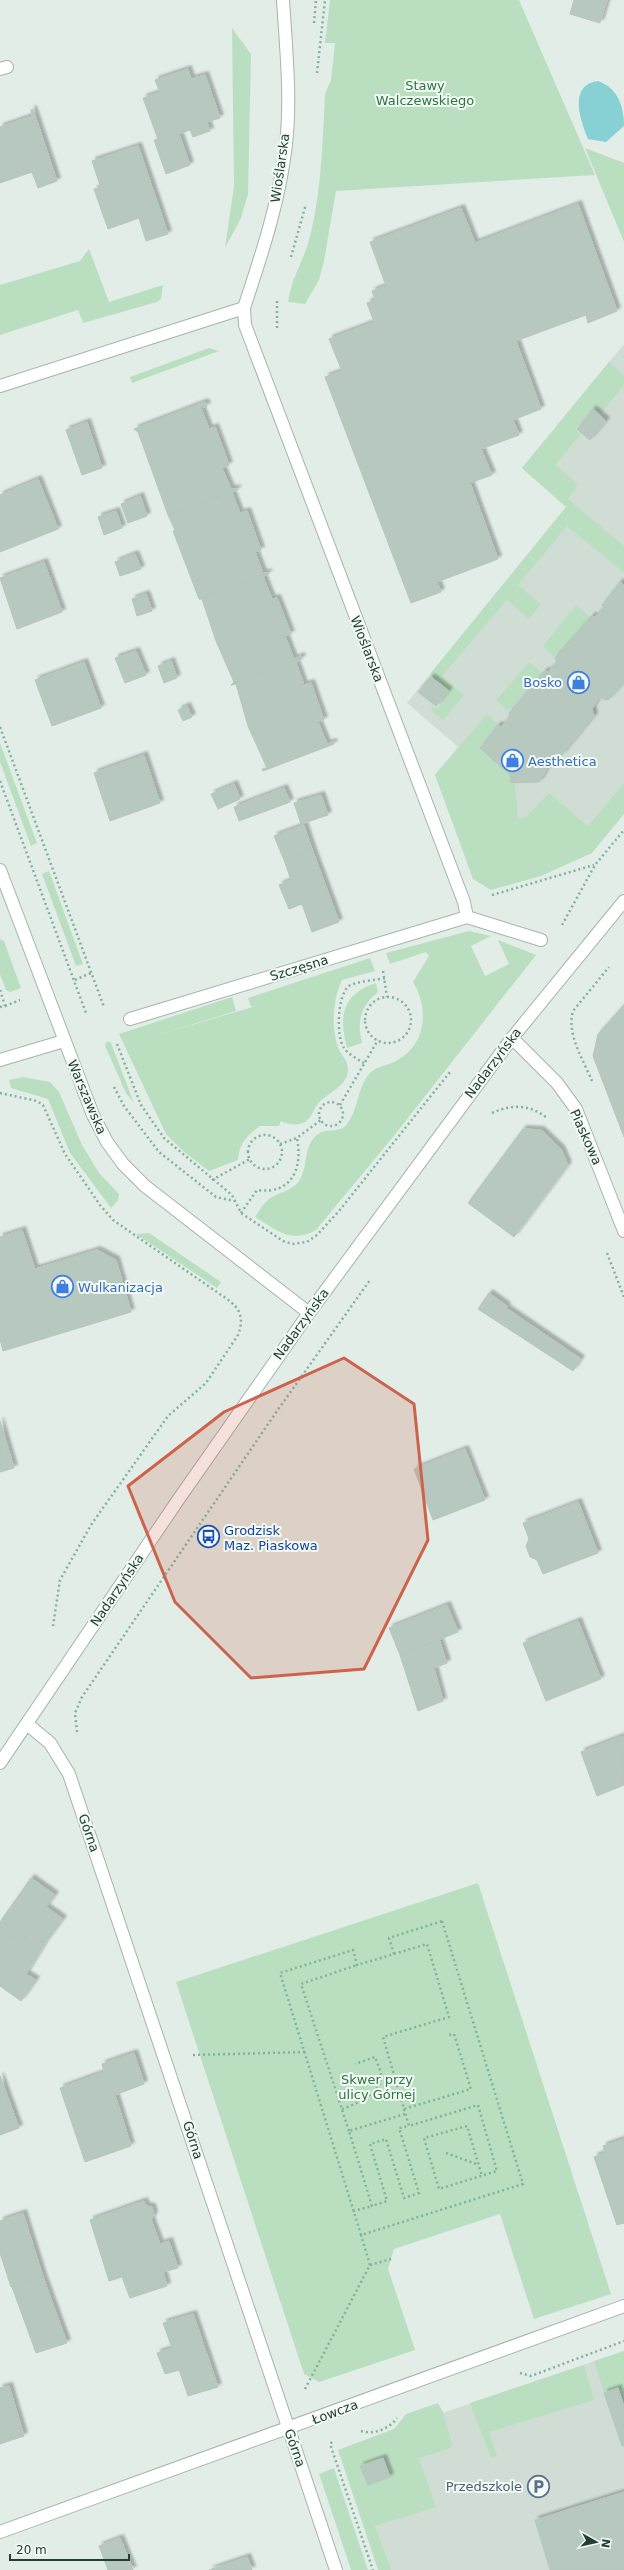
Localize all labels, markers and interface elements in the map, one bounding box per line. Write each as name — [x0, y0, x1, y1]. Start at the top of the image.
park label: Stawy Walczewskiego — [376, 78, 474, 108]
street label: Wioślarska — [268, 132, 292, 204]
street label: Wioślarska — [347, 614, 387, 684]
shop icon: Bosko — [565, 669, 591, 695]
place label: Bosko — [523, 675, 562, 690]
shop icon: Aesthetica — [499, 748, 525, 774]
place label: Aesthetica — [528, 754, 597, 769]
street label: Szczęsna — [268, 952, 330, 984]
street label: Nadarzyńska — [462, 1025, 524, 1101]
street label: Warszawska — [65, 1057, 109, 1137]
street label: Piaskowa — [567, 1107, 605, 1167]
shop icon: Wulkanizacja — [49, 1274, 75, 1300]
place label: Wulkanizacja — [78, 1280, 163, 1295]
street label: Nadarzyńska — [270, 1286, 332, 1362]
place label: Grodzisk Maz. Piaskowa — [224, 1523, 318, 1553]
bus stop icon: Grodzisk Maz. Piaskowa — [195, 1524, 221, 1550]
street label: Nadarzyńska — [87, 1551, 147, 1629]
street label: Górna — [76, 1812, 102, 1854]
park label: Skwer przy ulicy Górnej — [338, 2072, 416, 2102]
street label: Górna — [180, 2119, 206, 2161]
street label: Łowcza — [309, 2397, 360, 2428]
street label: Górna — [282, 2427, 308, 2469]
parking icon: Przedszkole — [525, 2473, 551, 2499]
place label: Przedszkole — [446, 2479, 522, 2494]
north arrow — [576, 2522, 616, 2562]
scale bar — [10, 2536, 129, 2562]
text: N — [598, 2538, 612, 2549]
text: 20 m — [16, 2543, 47, 2557]

